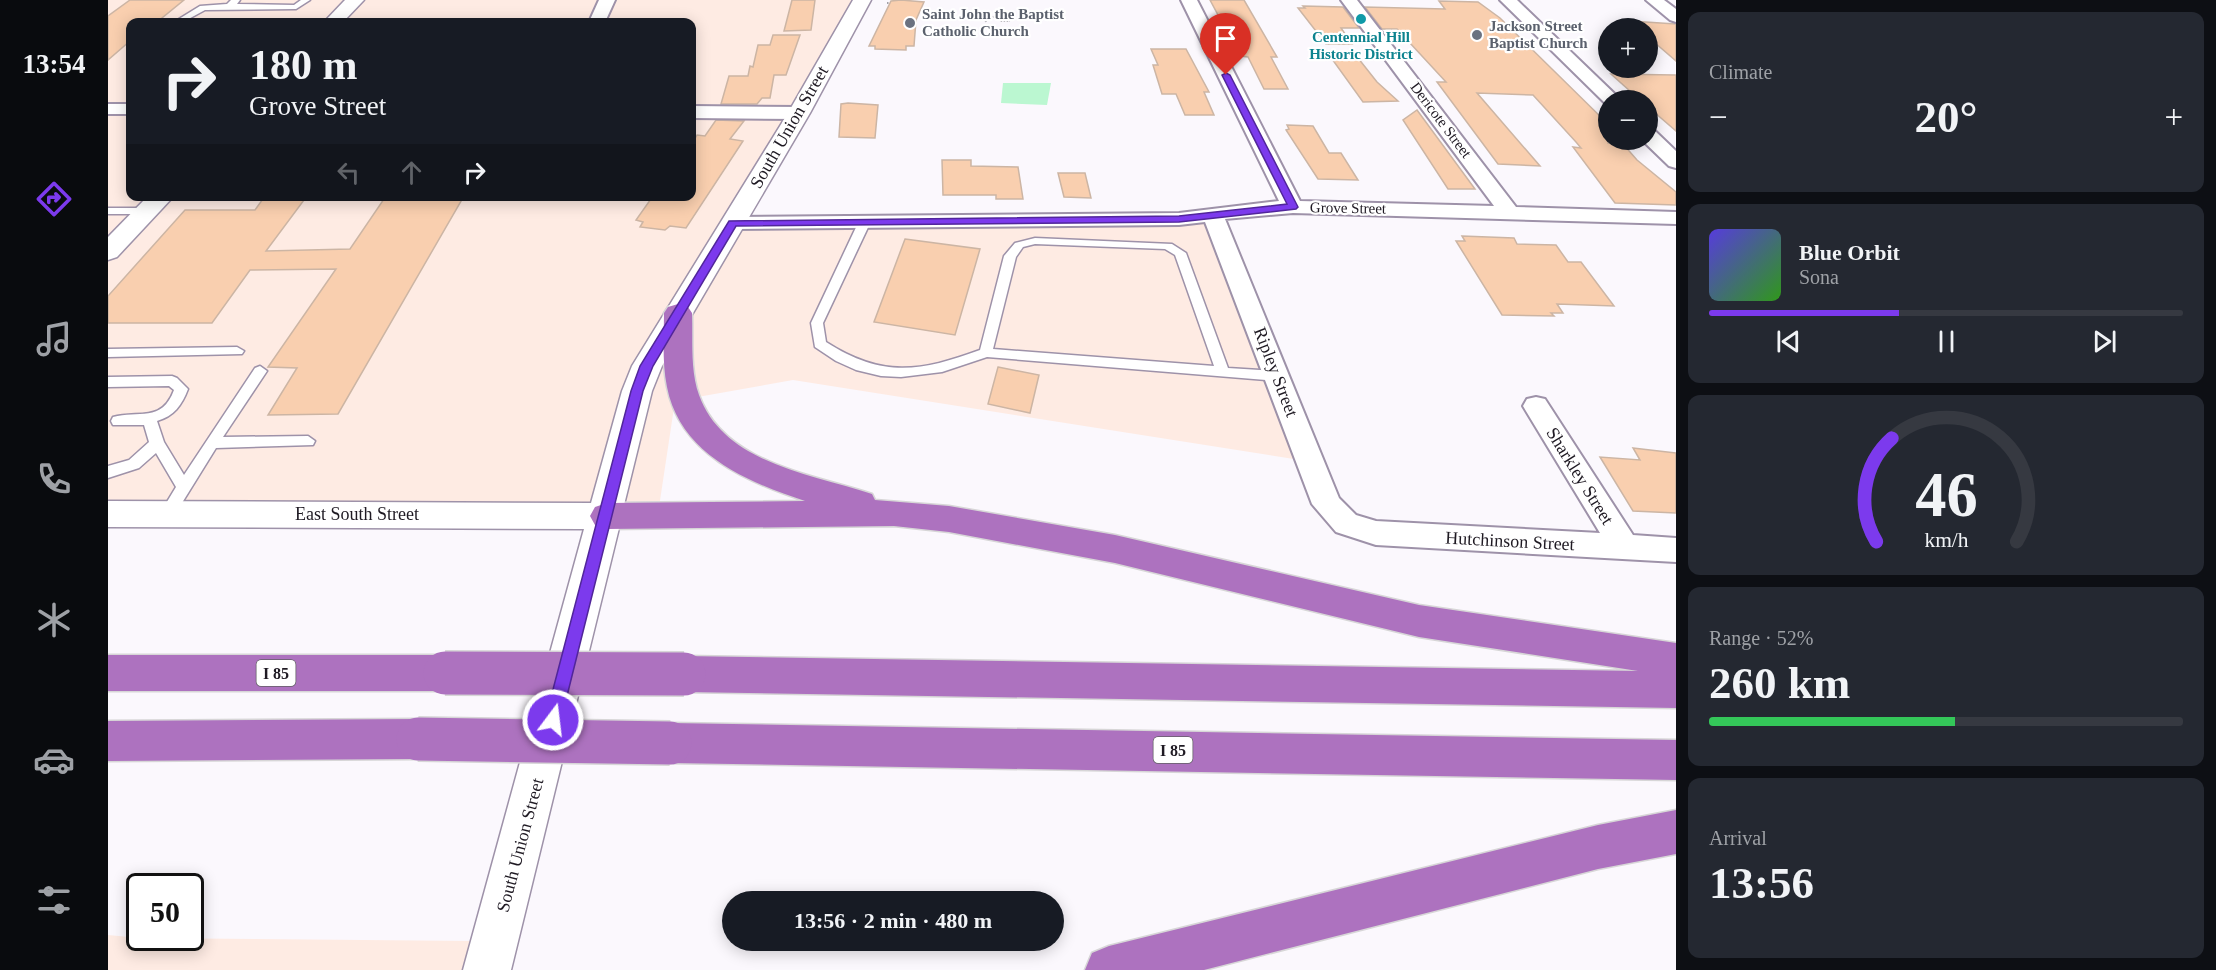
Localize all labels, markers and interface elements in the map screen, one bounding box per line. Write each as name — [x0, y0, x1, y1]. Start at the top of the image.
place label: Saint John the Baptist Catholic Church — [922, 6, 1064, 39]
marker: Centennial Hill Historic District — [1354, 12, 1368, 26]
pin — [1200, 13, 1251, 75]
marker: Saint John the Baptist Catholic Church — [903, 16, 917, 30]
place label: Jackson Street Baptist Church — [1489, 18, 1588, 51]
map controls — [1598, 18, 1658, 150]
button: + — [1598, 18, 1658, 78]
icon: arrive — [1209, 22, 1242, 55]
marker: Jackson Street Baptist Church — [1470, 28, 1484, 42]
place label: Centennial Hill Historic District — [1309, 29, 1413, 62]
icon: right — [150, 42, 228, 120]
text: 180 m — [249, 42, 358, 88]
text: 13:54 — [23, 49, 86, 79]
text: Climate — [1709, 61, 1772, 83]
street label: South Union Street — [746, 62, 832, 192]
street label: Dericote Street — [1407, 79, 1475, 162]
button: − — [1598, 90, 1658, 150]
text: Grove Street — [249, 91, 386, 121]
text: 20° — [1915, 92, 1978, 142]
text: − — [1709, 99, 1728, 135]
text: + — [2164, 99, 2183, 135]
icon: left — [332, 156, 365, 189]
icon: ahead — [395, 156, 428, 189]
icon: right — [458, 156, 491, 189]
icon: directions — [33, 178, 75, 220]
street label: Grove Street — [1310, 199, 1387, 217]
text: Blue Orbit — [1799, 240, 1900, 265]
text: Sona — [1799, 266, 1839, 288]
icon: music — [33, 318, 75, 360]
street label: Ripley Street — [1250, 324, 1302, 420]
icon: previous — [1772, 325, 1805, 358]
icon: pause — [1930, 325, 1963, 358]
icon: next — [2088, 325, 2121, 358]
street label: Sharkley Street — [1542, 424, 1618, 528]
icon: phone — [33, 458, 75, 500]
text: 46 — [1915, 460, 1977, 529]
street label: East South Street — [295, 504, 419, 524]
street label: Hutchinson Street — [1445, 528, 1575, 554]
text: km/h — [1924, 528, 1968, 552]
icon: climate — [33, 599, 75, 641]
text: Range · 52% — [1709, 627, 1813, 649]
text: 260 km — [1709, 658, 1850, 708]
road number: I 85 — [256, 660, 296, 686]
position arrow — [521, 688, 585, 752]
road number: I 85 — [1154, 737, 1192, 763]
icon: car — [33, 739, 75, 781]
street label: South Union Street — [492, 776, 548, 914]
text: Arrival — [1709, 827, 1767, 849]
text: 13:56 — [1709, 858, 1814, 908]
speed limit sign: 50 — [126, 873, 204, 951]
icon: filters — [33, 879, 75, 921]
text: 13:56 · 2 min · 480 m — [794, 908, 992, 933]

